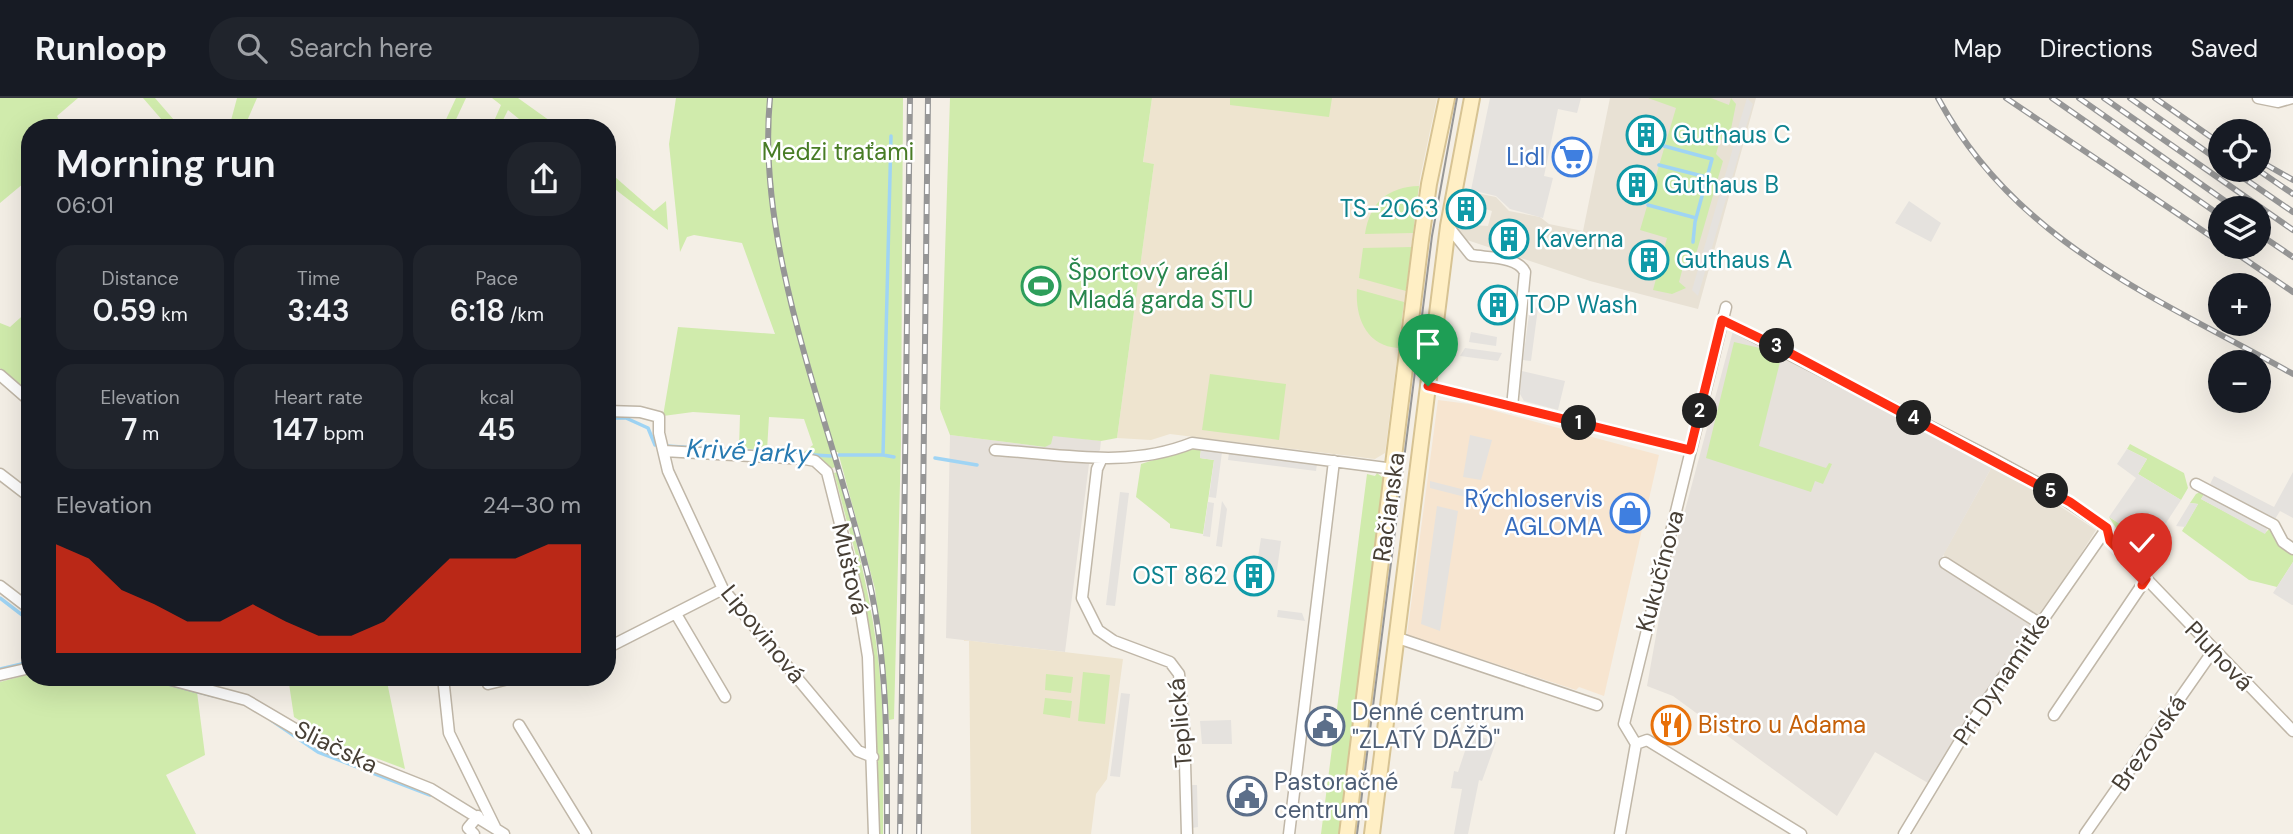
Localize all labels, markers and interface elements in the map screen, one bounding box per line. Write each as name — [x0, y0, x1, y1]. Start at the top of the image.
search box — [209, 17, 699, 80]
text: Runloop — [35, 27, 167, 70]
icon: search — [233, 29, 271, 67]
text: Search here — [289, 31, 433, 65]
text: Map — [1954, 33, 2002, 64]
text: Directions — [2040, 33, 2153, 64]
text: Saved — [2191, 33, 2258, 64]
building icon: Guthaus C — [1625, 114, 1667, 156]
place label: Guthaus C — [1673, 119, 1791, 150]
map controls — [2208, 119, 2271, 413]
button: locate — [2208, 119, 2271, 182]
park label: Medzi traťami — [762, 136, 914, 167]
supermarket icon: Lidl — [1551, 136, 1593, 178]
text: Morning run — [56, 139, 276, 189]
place label: Lidl — [1506, 141, 1545, 172]
button: share — [507, 142, 581, 216]
building icon: Guthaus B — [1616, 164, 1658, 206]
place label: Guthaus B — [1664, 169, 1779, 200]
building icon: TS-2063 — [1445, 188, 1487, 230]
text: 06:01 — [56, 190, 114, 220]
place label: TS-2063 — [1340, 193, 1439, 224]
button: layers — [2208, 196, 2271, 259]
building icon: Kaverna — [1488, 218, 1530, 260]
place label: Kaverna — [1536, 223, 1623, 254]
building icon: Guthaus A — [1628, 239, 1670, 281]
place label: Guthaus A — [1676, 244, 1792, 275]
place label: Športový areál Mladá garda STU — [1068, 256, 1253, 315]
sports icon: Športový areál Mladá garda STU — [1020, 265, 1062, 307]
text: Distance — [102, 266, 179, 291]
text: Time — [297, 266, 340, 291]
text: Pace — [476, 266, 518, 291]
button: + — [2208, 273, 2271, 336]
building icon: TOP Wash — [1477, 284, 1519, 326]
place label: TOP Wash — [1525, 289, 1637, 320]
text: 0.59 — [93, 291, 156, 330]
text: 3:43 — [287, 291, 350, 330]
text: 6:18 — [450, 291, 505, 330]
text: km — [156, 302, 188, 327]
text: /km — [505, 302, 544, 327]
pin — [1398, 314, 1458, 386]
icon: arrive — [1409, 325, 1447, 363]
pin: 3 — [1760, 328, 1795, 364]
text: 3 — [1771, 333, 1782, 358]
button: − — [2208, 350, 2271, 413]
text: Elevation — [101, 385, 180, 410]
text: Heart rate — [274, 385, 363, 410]
text: kcal — [480, 385, 514, 410]
pin: 2 — [1682, 394, 1718, 428]
text: 2 — [1694, 398, 1705, 423]
pin: 4 — [1896, 400, 1932, 436]
text: 4 — [1907, 405, 1920, 430]
pin: 1 — [1562, 406, 1596, 440]
text: 7 — [121, 410, 137, 449]
text: 147 — [273, 410, 318, 449]
text: 45 — [478, 410, 516, 449]
text: 1 — [1575, 410, 1582, 435]
text: m — [137, 421, 159, 446]
text: bpm — [318, 421, 364, 446]
water label: Krivé jarky — [686, 431, 814, 471]
street label: Račianska — [1365, 450, 1412, 564]
pin: 5 — [2034, 474, 2068, 508]
text: 5 — [2045, 478, 2056, 503]
place label: Rýchloservis AGLOMA — [1464, 483, 1603, 542]
text: Elevation — [56, 490, 152, 520]
text: 24–30 m — [483, 490, 581, 520]
shop icon: Rýchloservis AGLOMA — [1609, 492, 1651, 534]
street label: Kukučínova — [1628, 507, 1691, 635]
pin — [2112, 513, 2172, 585]
street label: Muštová — [825, 520, 876, 618]
icon: check — [2123, 524, 2161, 562]
building icon: OST 862 — [1233, 555, 1275, 597]
place label: OST 862 — [1132, 560, 1227, 591]
street label: Lipovinová — [714, 578, 813, 689]
street label: Pri Dynamitke — [1946, 607, 2057, 751]
street label: Pluhová — [2178, 614, 2260, 697]
street label: Teplická — [1160, 677, 1199, 769]
street label: Brezovská — [2104, 689, 2193, 797]
place label: Denné centrum "ZLATÝ DÁŽĎ" — [1352, 696, 1524, 755]
restaurant icon: Bistro u Adama — [1650, 704, 1692, 746]
public building icon: Denné centrum "ZLATÝ DÁŽĎ" — [1304, 705, 1346, 747]
place label: Bistro u Adama — [1698, 709, 1866, 740]
street label: Sliačska — [289, 713, 383, 780]
place label: Pastoračné centrum — [1274, 766, 1398, 825]
public building icon: Pastoračné centrum — [1226, 775, 1268, 817]

